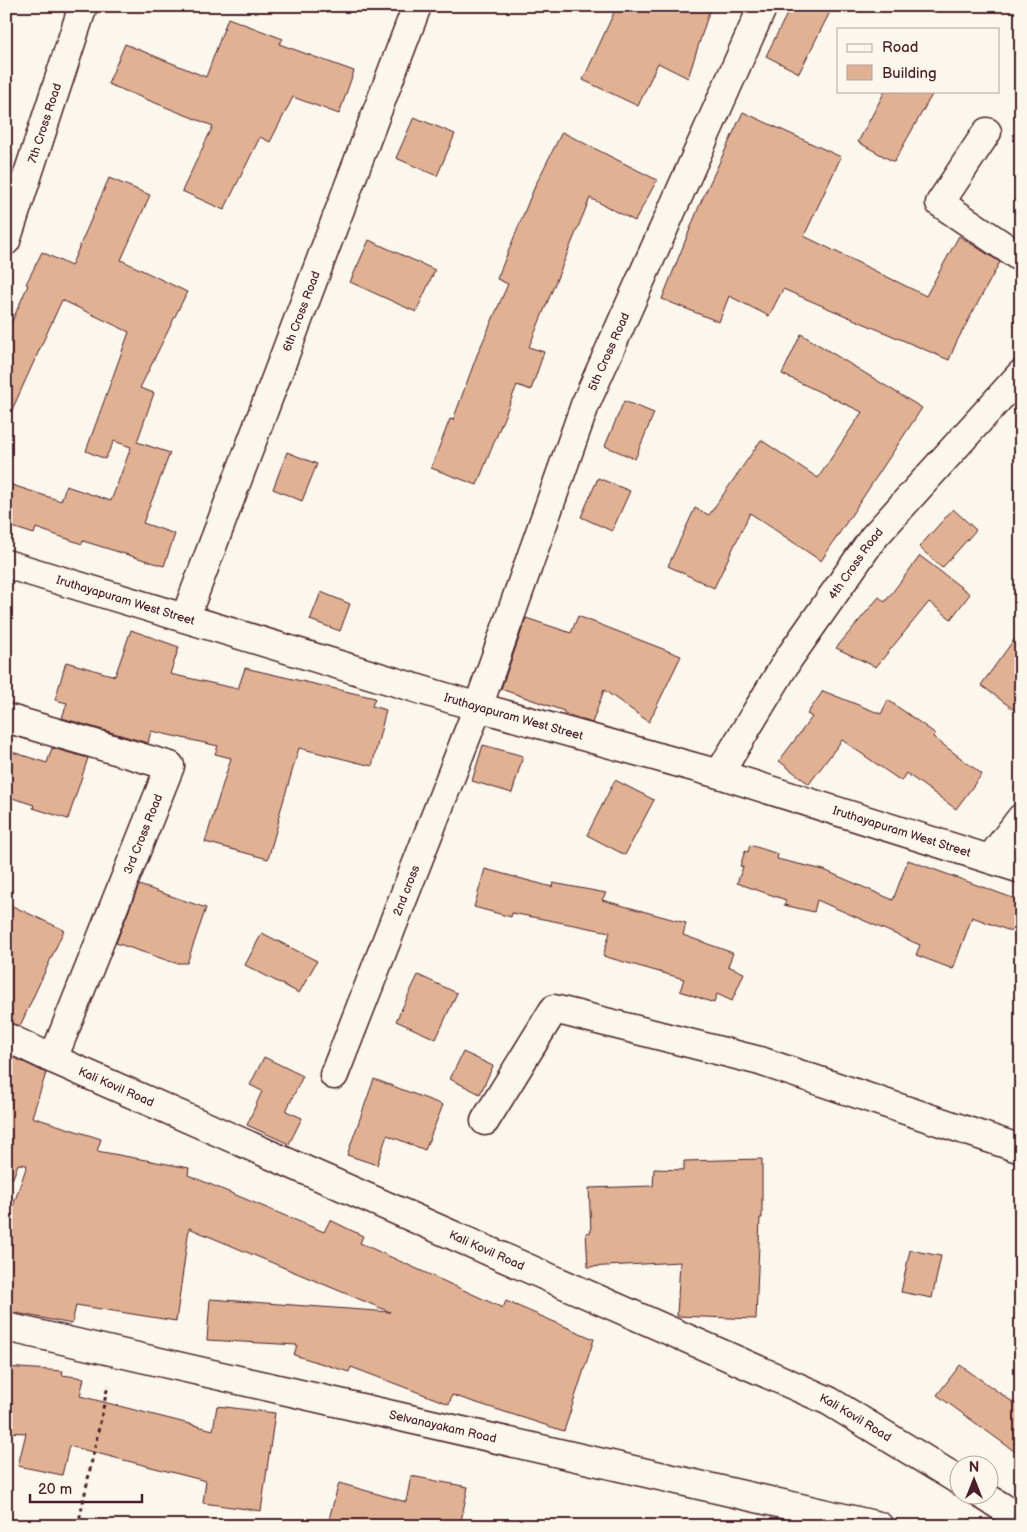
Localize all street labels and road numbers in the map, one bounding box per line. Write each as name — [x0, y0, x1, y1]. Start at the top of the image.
street label: 7th Cross Road — [25, 81, 65, 165]
street label: 6th Cross Road — [280, 269, 324, 354]
street label: 5th Cross Road — [585, 310, 633, 393]
street label: 4th Cross Road — [825, 525, 887, 603]
street label: Iruthayapuram West Street — [54, 573, 197, 629]
street label: Iruthayapuram West Street — [442, 690, 585, 744]
street label: 3rd Cross Road — [121, 792, 166, 876]
street label: Iruthayapuram West Street — [831, 803, 973, 861]
street label: 2nd cross — [390, 863, 423, 918]
street label: Kali Kovil Road — [76, 1064, 156, 1111]
street label: Kali Kovil Road — [447, 1227, 527, 1274]
street label: Kali Kovil Road — [817, 1391, 894, 1445]
street label: Selvanayakam Road — [388, 1408, 498, 1447]

